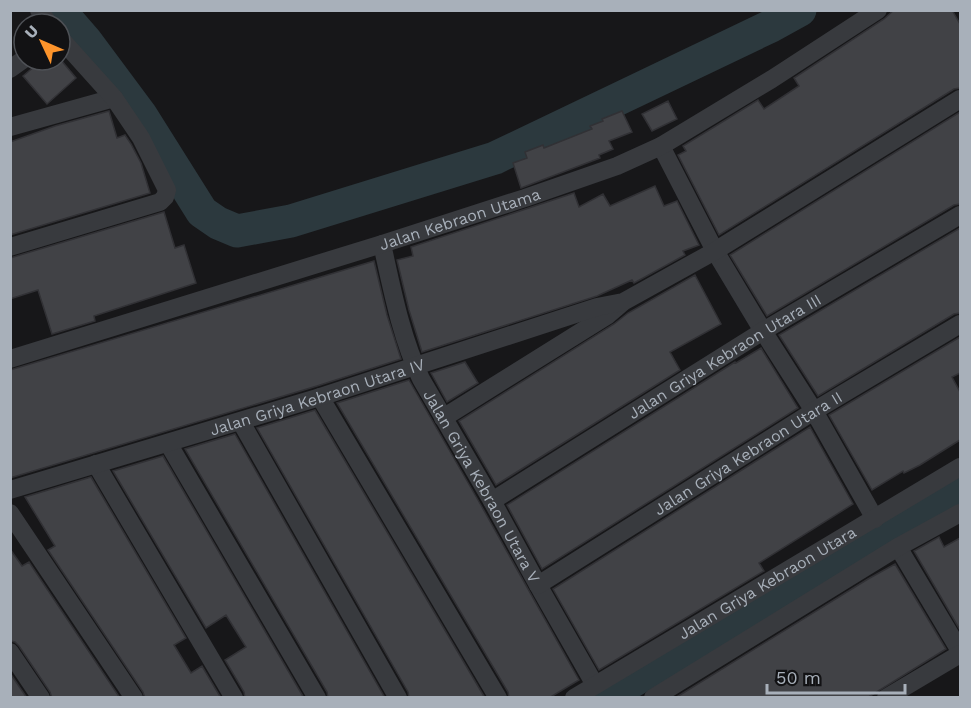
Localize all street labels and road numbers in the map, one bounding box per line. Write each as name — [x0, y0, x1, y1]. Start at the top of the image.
street label: Jalan Kebraon Utama — [377, 184, 543, 254]
street label: Jalan Griya Kebraon Utara III — [625, 290, 824, 423]
street label: Jalan Griya Kebraon Utara IV — [207, 354, 427, 439]
street label: Jalan Griya Kebraon Utara V — [420, 386, 544, 586]
street label: Jalan Griya Kebraon Utara II — [650, 387, 845, 519]
street label: Jalan Griya Kebraon Utara — [675, 522, 859, 643]

